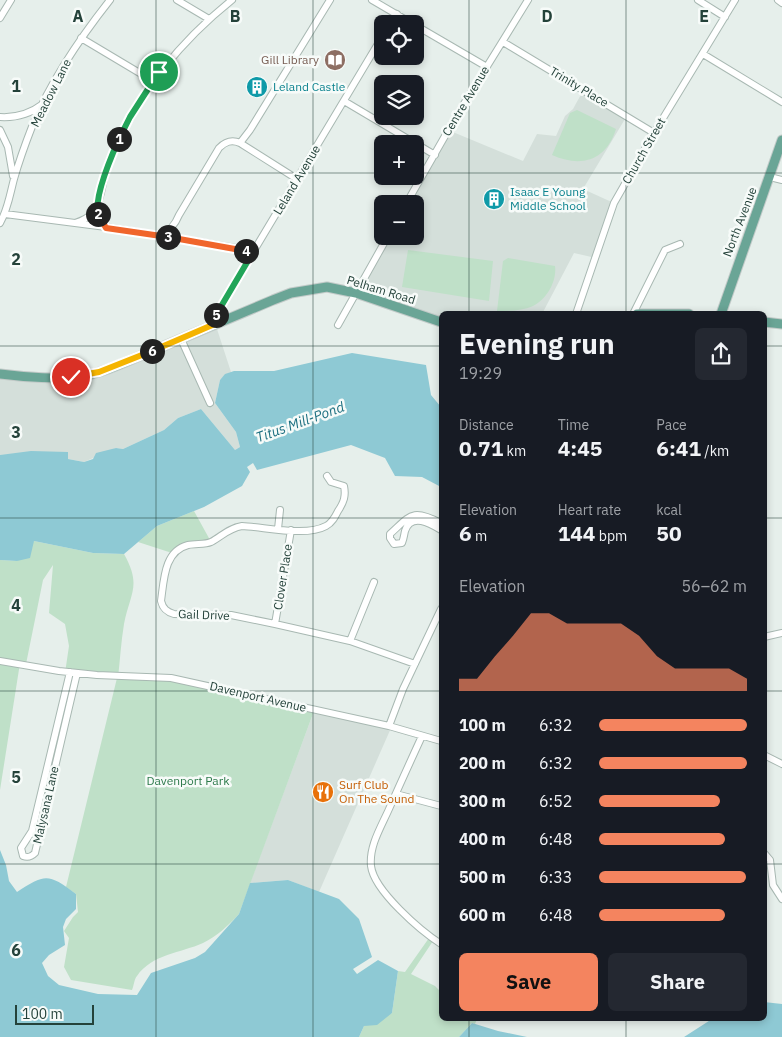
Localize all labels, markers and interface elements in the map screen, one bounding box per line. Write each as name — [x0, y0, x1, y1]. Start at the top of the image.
text: A — [73, 6, 84, 26]
text: B — [230, 6, 241, 26]
text: D — [541, 6, 553, 26]
text: E — [699, 6, 709, 26]
map controls — [374, 15, 424, 245]
button: locate — [374, 15, 424, 65]
library icon: Gill Library — [323, 48, 347, 72]
pin — [138, 51, 180, 93]
place label: Gill Library — [261, 52, 319, 67]
street label: Meadow Lane — [27, 56, 74, 129]
icon: arrive — [145, 58, 173, 86]
street label: Centre Avenue — [439, 63, 493, 138]
street label: Trinity Place — [547, 63, 612, 110]
building icon: Leland Castle — [245, 75, 269, 99]
button: layers — [374, 75, 424, 125]
text: 1 — [11, 76, 21, 96]
place label: Leland Castle — [273, 79, 346, 94]
street label: Church Street — [619, 115, 669, 187]
pin: 1 — [106, 126, 132, 152]
text: 1 — [115, 130, 124, 148]
button: + — [374, 135, 424, 185]
street label: Leland Avenue — [270, 142, 324, 217]
place label: Isaac E Young Middle School — [510, 184, 586, 213]
street label: North Avenue — [719, 184, 760, 259]
building icon: Isaac E Young Middle School — [482, 187, 506, 211]
button: − — [374, 195, 424, 245]
pin: 2 — [86, 202, 110, 226]
text: 2 — [94, 205, 103, 223]
pin: 3 — [156, 224, 180, 250]
text: 3 — [164, 228, 173, 246]
pin: 4 — [234, 238, 258, 264]
text: 4 — [242, 242, 251, 260]
text: 2 — [11, 249, 21, 269]
street label: Pelham Road — [345, 272, 417, 307]
pin: 5 — [204, 302, 228, 328]
text: 5 — [212, 306, 221, 324]
text: Evening run — [459, 325, 615, 362]
button: share — [695, 328, 747, 380]
pin: 6 — [140, 338, 164, 364]
text: 6 — [148, 342, 157, 360]
pin — [50, 356, 92, 398]
icon: check — [57, 363, 85, 391]
text: 19:29 — [459, 363, 502, 383]
water label: Titus Mill-Pond — [253, 397, 347, 446]
text: Distance — [459, 416, 514, 434]
text: Time — [558, 416, 589, 434]
text: Pace — [656, 416, 687, 434]
text: 3 — [11, 422, 21, 442]
text: 0.71 — [459, 434, 503, 462]
text: 4:45 — [558, 434, 602, 462]
text: 6:41 — [656, 434, 701, 462]
text: km — [503, 442, 526, 460]
text: /km — [701, 442, 729, 460]
text: Elevation — [459, 501, 517, 519]
text: Heart rate — [558, 501, 621, 519]
text: kcal — [656, 501, 682, 519]
text: 6 — [459, 519, 472, 547]
text: 144 — [558, 519, 595, 547]
text: 50 — [656, 519, 682, 547]
text: m — [472, 527, 487, 545]
text: bpm — [595, 527, 627, 545]
street label: Clover Place — [270, 543, 295, 611]
text: Elevation — [459, 576, 525, 596]
text: 56–62 m — [681, 576, 747, 596]
text: 4 — [11, 595, 21, 615]
street label: Gail Drive — [178, 606, 231, 623]
street label: Davenport Avenue — [208, 678, 308, 715]
text: 100 m — [459, 715, 506, 735]
text: 6:32 — [539, 715, 572, 735]
text: 200 m — [459, 753, 506, 773]
text: 6:32 — [539, 753, 572, 773]
street label: Malysana Lane — [29, 764, 62, 845]
text: 5 — [11, 767, 21, 787]
park label: Davenport Park — [146, 773, 230, 788]
place label: Surf Club On The Sound — [339, 777, 415, 806]
restaurant icon: Surf Club On The Sound — [311, 780, 335, 804]
text: 300 m — [459, 791, 506, 811]
text: 6:52 — [539, 791, 572, 811]
text: 400 m — [459, 829, 506, 849]
text: 6:48 — [539, 829, 572, 849]
text: 500 m — [459, 867, 506, 887]
text: 6:33 — [539, 867, 572, 887]
text: 600 m — [459, 905, 506, 925]
text: 6:48 — [539, 905, 572, 925]
text: 6 — [11, 940, 21, 960]
button: Save — [459, 953, 598, 1011]
button: Share — [608, 953, 747, 1011]
scale bar — [15, 1002, 94, 1025]
text: 100 m — [22, 1005, 63, 1023]

